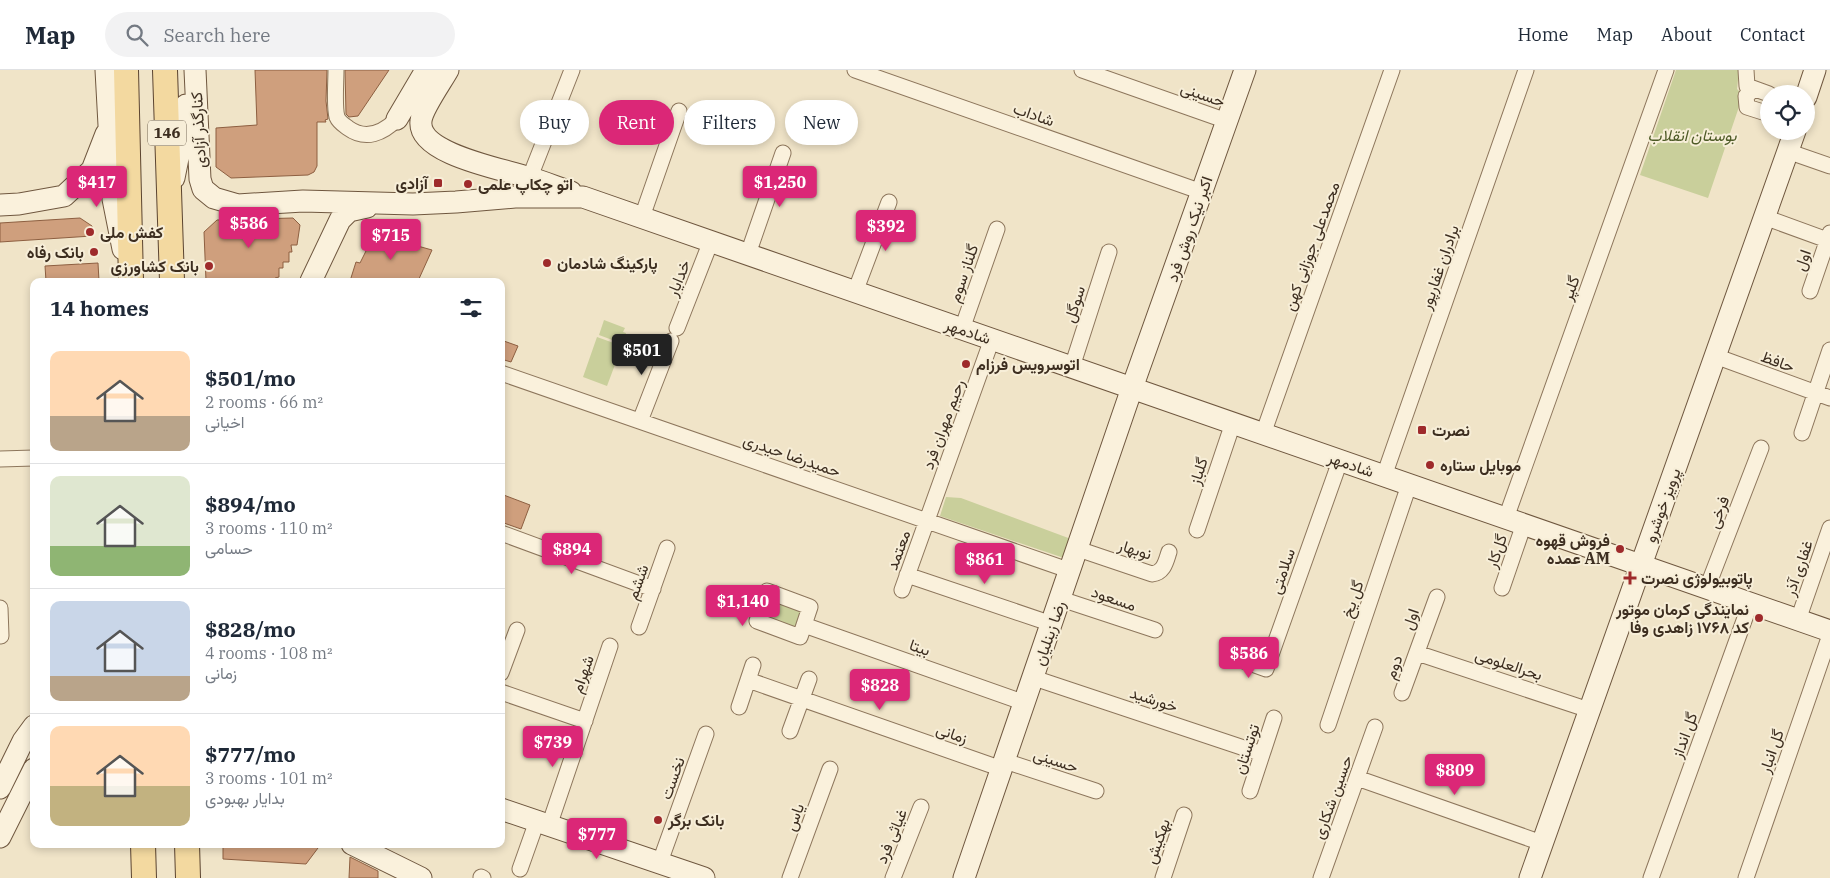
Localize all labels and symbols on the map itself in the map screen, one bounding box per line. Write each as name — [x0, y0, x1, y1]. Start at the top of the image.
street label: حسینی — [1178, 77, 1228, 112]
street label: کنارگذر آزادی — [186, 91, 211, 169]
street label: شاداب — [1011, 98, 1057, 130]
road number: 146 — [148, 120, 186, 146]
park label: بوستان انقلاب — [1648, 125, 1738, 146]
pin: $417 — [67, 166, 127, 208]
pin: $1,250 — [739, 166, 821, 208]
place label: آزادی — [395, 173, 430, 194]
place label: اتو چکاپ علمی — [478, 174, 573, 196]
street label: اکبر نیک روش فرد — [1162, 174, 1217, 285]
marker: آزادی — [432, 177, 444, 189]
marker: اتو چکاپ علمی — [462, 178, 474, 190]
street label: محمدعلی جوزانی کهن — [1278, 179, 1345, 314]
pin: $586 — [219, 206, 279, 249]
pin: $392 — [856, 210, 916, 252]
pin: $715 — [361, 218, 421, 261]
place label: کفش ملی — [100, 222, 163, 242]
street label: برادران غفارپور — [1415, 222, 1465, 314]
marker: کفش ملی — [84, 226, 96, 238]
street label: گلناز سوم — [944, 241, 983, 305]
place label: بانک رفاه — [27, 242, 84, 263]
marker: بانک رفاه — [88, 246, 100, 258]
street label: اول — [1789, 247, 1816, 274]
place label: پارکینگ شادمان — [557, 253, 658, 275]
place label: بانک کشاورزی — [111, 256, 199, 277]
marker: پارکینگ شادمان — [541, 257, 553, 269]
street label: خدایار — [661, 257, 695, 300]
marker: بانک کشاورزی — [203, 260, 215, 272]
street label: گلپر — [1556, 273, 1586, 305]
street label: سوگل — [1059, 283, 1090, 325]
street label: شادمهر — [941, 314, 994, 349]
pin: $501 — [612, 334, 672, 376]
street label: حافظ — [1758, 346, 1798, 376]
place label: اتوسرویس فرزام — [976, 354, 1080, 375]
marker: اتوسرویس فرزام — [960, 358, 972, 370]
street label: رحیم مهران فرد — [917, 376, 969, 472]
place label: نصرت — [1432, 420, 1470, 441]
marker: نصرت — [1416, 424, 1428, 436]
street label: حمیدرضا حیدری — [740, 429, 844, 482]
street label: شادمهر — [1324, 447, 1377, 482]
street label: گلباز — [1184, 455, 1213, 488]
place label: موبایل ستاره — [1440, 455, 1521, 476]
marker: موبایل ستاره — [1424, 459, 1436, 471]
street label: پرویز خوشرو — [1639, 465, 1687, 546]
street label: فرخی — [1703, 493, 1734, 532]
street label: معتمد — [882, 527, 914, 573]
place label: فروش قهوه عمده AM — [1536, 530, 1610, 568]
street label: گل‌کار — [1481, 531, 1512, 572]
pin: $894 — [542, 532, 602, 575]
street label: نوبهار — [1115, 534, 1154, 564]
street label: غفاری آذر — [1779, 537, 1818, 600]
pin: $861 — [955, 542, 1015, 585]
marker: فروش قهوه عمده AM — [1614, 543, 1626, 555]
street label: سلامتی — [1265, 546, 1300, 597]
street label: ششم — [621, 562, 654, 603]
place label: پاتوبیولوژی نصرت — [1641, 568, 1753, 590]
marker: پاتوبیولوژی نصرت — [1623, 571, 1637, 585]
street label: گل یخ — [1336, 578, 1370, 621]
street label: مسعود — [1089, 581, 1139, 616]
pin: $1,140 — [702, 584, 784, 627]
street label: رضا زینلیان — [1029, 598, 1070, 668]
place label: نمایندگی کرمان موتور کد ۱۷۶۸ زاهدی وفا — [1615, 599, 1749, 638]
street label: اول — [1397, 606, 1424, 633]
marker: نمایندگی کرمان موتور کد ۱۷۶۸ زاهدی وفا — [1753, 612, 1765, 624]
street label: بیتا — [907, 634, 933, 660]
pin: $586 — [1219, 636, 1279, 679]
street label: بحرالعلومی — [1472, 644, 1545, 685]
street label: شهرام — [566, 652, 599, 696]
street label: دوم — [1379, 652, 1407, 682]
pin: $828 — [850, 668, 910, 711]
street label: خورشید — [1127, 682, 1181, 717]
street label: گل انداز — [1666, 709, 1702, 762]
street label: زمانی — [933, 718, 970, 749]
street label: توتستان — [1229, 721, 1264, 777]
pin: $739 — [523, 726, 583, 768]
street label: گل انبار — [1754, 726, 1789, 777]
street label: حسینی — [1031, 743, 1081, 778]
street label: حسین شکاری — [1308, 752, 1357, 842]
street label: نخست — [655, 754, 689, 802]
pin: $809 — [1425, 754, 1485, 796]
street label: یاس — [780, 800, 809, 834]
street label: غیاثی فرد — [871, 806, 912, 867]
place label: بانک برگر — [667, 810, 724, 831]
marker: بانک برگر — [652, 814, 664, 826]
street label: بهکیش — [1140, 816, 1175, 867]
pin: $777 — [567, 818, 627, 860]

